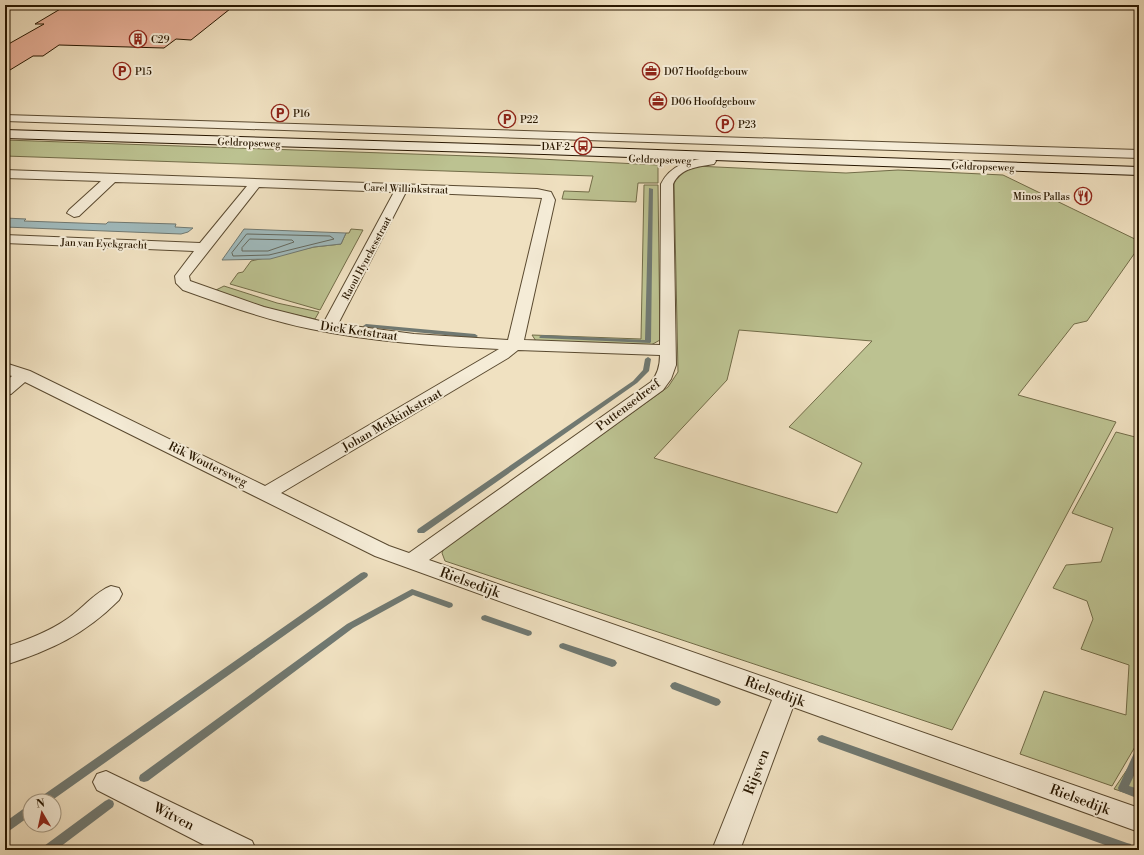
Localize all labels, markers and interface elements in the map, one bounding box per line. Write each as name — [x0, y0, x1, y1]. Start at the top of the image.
building icon: C29 — [128, 29, 148, 49]
place label: C29 — [151, 34, 170, 46]
parking icon: P15 — [112, 61, 132, 81]
office icon: D07 Hoofdgebouw — [641, 61, 661, 81]
place label: P15 — [135, 66, 152, 78]
place label: D07 Hoofdgebouw — [664, 66, 749, 78]
office icon: D06 Hoofdgebouw — [648, 91, 668, 111]
place label: D06 Hoofdgebouw — [671, 96, 757, 108]
parking icon: P16 — [270, 103, 290, 123]
place label: P16 — [293, 108, 310, 120]
parking icon: P22 — [497, 109, 517, 129]
place label: P22 — [520, 114, 539, 126]
parking icon: P23 — [715, 114, 735, 134]
place label: P23 — [738, 119, 757, 131]
street label: Geldropseweg — [217, 136, 282, 150]
bus stop icon: DAF 2 — [573, 136, 593, 156]
place label: DAF 2 — [542, 141, 570, 153]
street label: Geldropseweg — [628, 153, 693, 167]
street label: Geldropseweg — [951, 160, 1016, 174]
street label: Carel Willinkstraat — [363, 182, 449, 196]
restaurant icon: Minos Pallas — [1073, 186, 1093, 206]
place label: Minos Pallas — [1013, 191, 1070, 203]
street label: Raoul Hynckesstraat — [340, 214, 394, 302]
street label: Jan van Eyckgracht — [59, 236, 148, 252]
street label: Dick Ketstraat — [319, 319, 399, 344]
street label: Puttensedreef — [593, 376, 664, 434]
street label: Johan Mekkinkstraat — [339, 385, 446, 456]
street label: Rik Woutersweg — [166, 439, 250, 490]
street label: Rielsedijk — [437, 564, 503, 602]
street label: Rielsedijk — [742, 673, 808, 711]
street label: Rijsven — [740, 746, 774, 798]
street label: Rielsedijk — [1047, 781, 1113, 819]
north arrow — [22, 793, 62, 833]
text: N — [35, 796, 46, 812]
street label: Witven — [149, 798, 198, 835]

